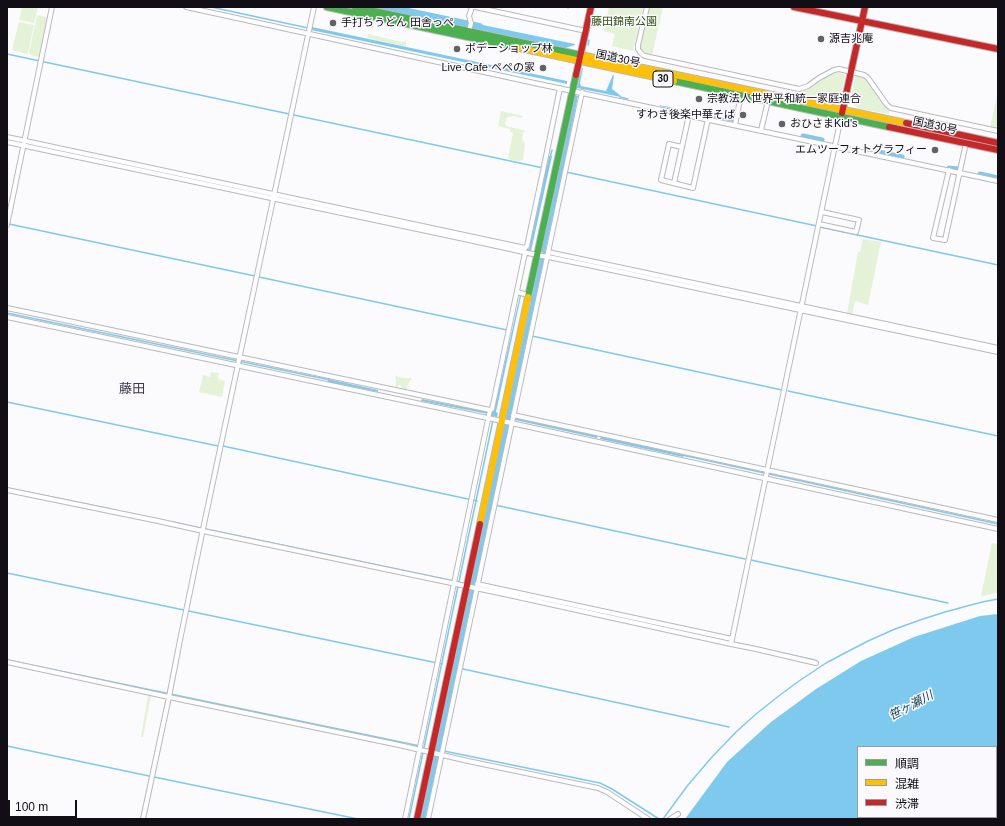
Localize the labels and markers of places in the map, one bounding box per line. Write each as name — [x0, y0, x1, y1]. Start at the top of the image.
place label: 手打ちうどん 田舎っぺ — [341, 16, 454, 30]
marker: 手打ちうどん 田舎っぺ — [328, 18, 338, 28]
place label: 源吉兆庵 — [829, 32, 873, 46]
marker: 源吉兆庵 — [816, 34, 826, 44]
place label: ボデーショップ林 — [465, 42, 553, 56]
marker: ボデーショップ林 — [452, 44, 462, 54]
place label: Live Cafe ペペの家 — [441, 61, 535, 75]
marker: Live Cafe ペペの家 — [538, 63, 548, 73]
place label: 宗教法人世界平和統一家庭連合 — [707, 92, 861, 106]
marker: 宗教法人世界平和統一家庭連合 — [694, 94, 704, 104]
place label: すわき後楽中華そば — [636, 108, 735, 122]
marker: すわき後楽中華そば — [738, 110, 748, 120]
place label: おひさまKid's — [790, 117, 857, 131]
marker: おひさまKid's — [777, 119, 787, 129]
place label: エムツーフォトグラフィー — [795, 143, 927, 157]
marker: エムツーフォトグラフィー — [930, 145, 940, 155]

